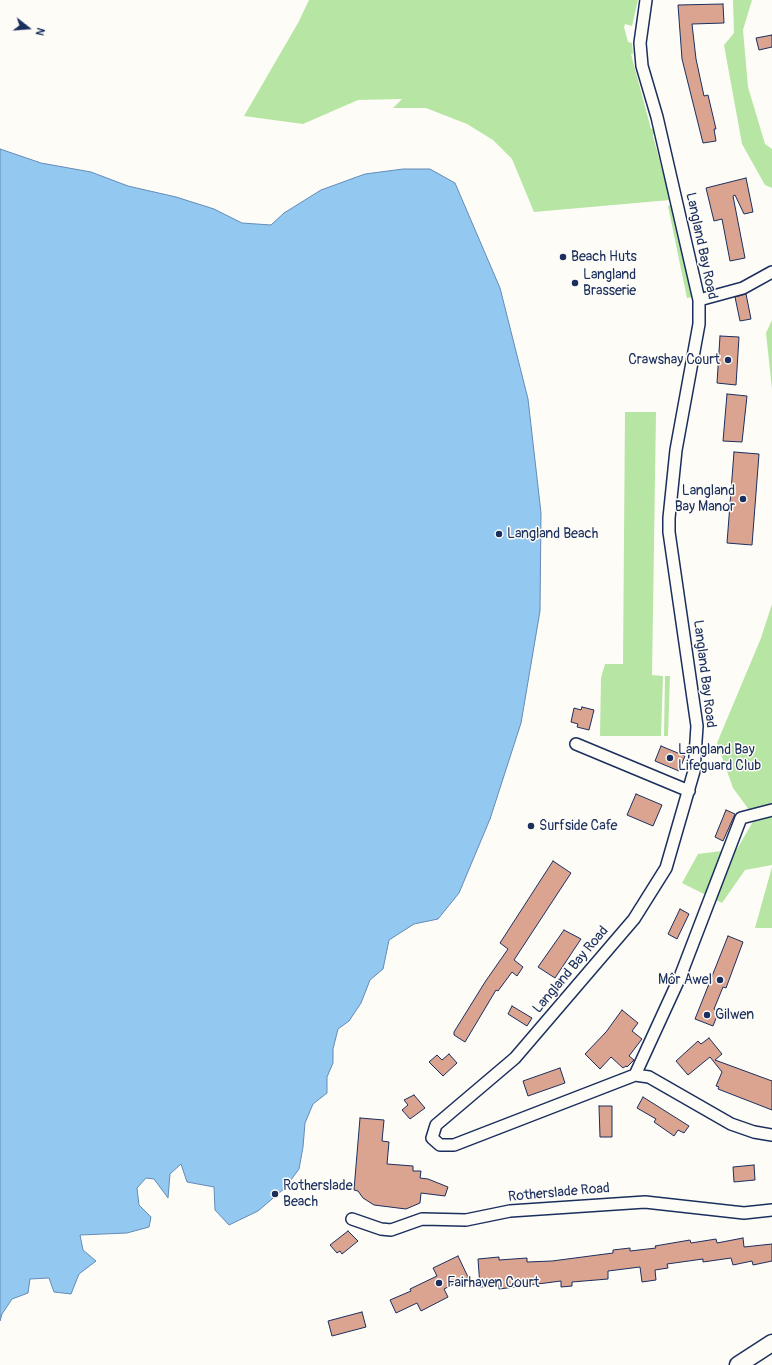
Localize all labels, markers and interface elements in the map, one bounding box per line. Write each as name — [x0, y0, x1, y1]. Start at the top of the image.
north arrow — [8, 8, 48, 48]
text: N — [33, 26, 47, 37]
street label: Langland Bay Road — [681, 191, 721, 301]
place label: Beach Huts — [571, 249, 637, 265]
marker: Beach Huts — [558, 252, 568, 262]
place label: Langland Brasserie — [583, 267, 636, 300]
marker: Langland Brasserie — [570, 278, 580, 288]
place label: Crawshay Court — [628, 352, 720, 368]
marker: Crawshay Court — [723, 355, 733, 365]
place label: Langland Bay Manor — [675, 483, 735, 516]
marker: Langland Bay Manor — [738, 494, 748, 504]
place label: Langland Beach — [507, 526, 598, 542]
marker: Langland Beach — [494, 529, 504, 539]
street label: Langland Bay Road — [689, 619, 719, 729]
place label: Langland Bay Lifeguard Club — [678, 742, 761, 774]
marker: Langland Bay Lifeguard Club — [665, 753, 675, 763]
place label: Surfside Cafe — [539, 818, 617, 834]
marker: Surfside Cafe — [526, 821, 536, 831]
street label: Langland Bay Road — [530, 923, 612, 1017]
place label: Môr Awel — [658, 972, 712, 988]
marker: Môr Awel — [715, 975, 725, 985]
place label: Gilwen — [715, 1007, 754, 1023]
marker: Gilwen — [702, 1010, 712, 1020]
place label: Rotherslade Beach — [283, 1178, 353, 1210]
street label: Rotherslade Road — [508, 1180, 610, 1206]
marker: Rotherslade Beach — [270, 1189, 280, 1199]
place label: Fairhaven Court — [447, 1275, 539, 1291]
marker: Fairhaven Court — [434, 1278, 444, 1288]

